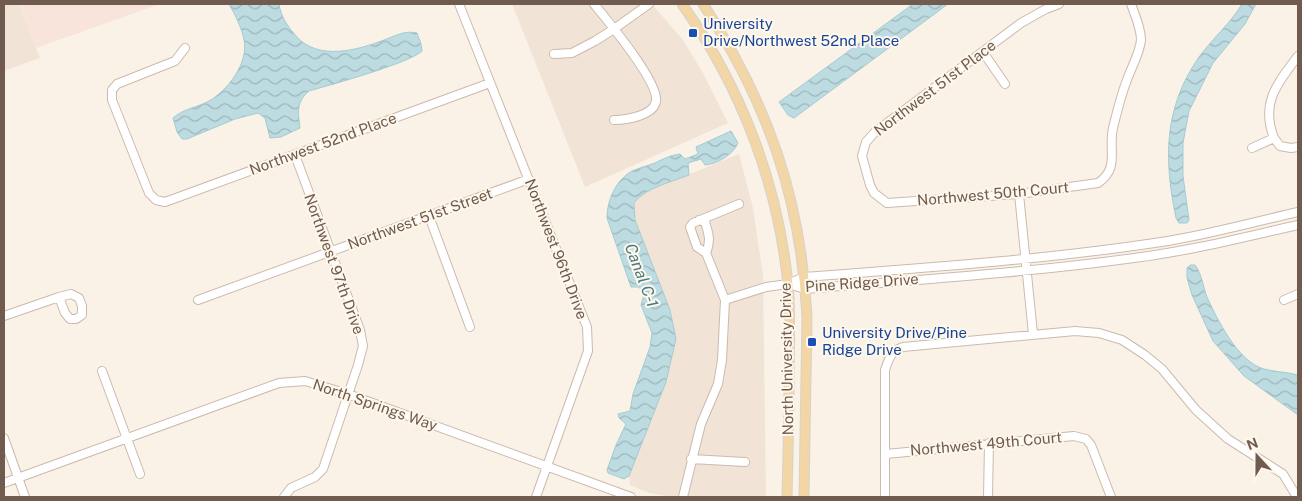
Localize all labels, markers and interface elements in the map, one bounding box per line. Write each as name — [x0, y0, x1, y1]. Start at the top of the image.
place label: University Drive/Northwest 52nd Place — [703, 15, 899, 49]
marker: University Drive/Northwest 52nd Place — [687, 27, 699, 39]
street label: Northwest 51st Place — [870, 36, 999, 139]
street label: Northwest 52nd Place — [247, 109, 399, 178]
street label: Northwest 96th Drive — [522, 176, 591, 321]
street label: Northwest 50th Court — [916, 178, 1070, 209]
street label: Northwest 51st Street — [345, 184, 495, 253]
street label: Northwest 97th Drive — [301, 191, 368, 337]
water label: Canal C-1 — [621, 241, 662, 310]
street label: Pine Ridge Drive — [805, 270, 919, 295]
street label: North University Drive — [777, 283, 796, 436]
place label: University Drive/Pine Ridge Drive — [822, 324, 967, 358]
marker: University Drive/Pine Ridge Drive — [806, 336, 818, 348]
street label: North Springs Way — [311, 375, 440, 434]
street label: Northwest 49th Court — [909, 428, 1063, 459]
north arrow — [1232, 431, 1282, 481]
text: N — [1244, 434, 1260, 453]

